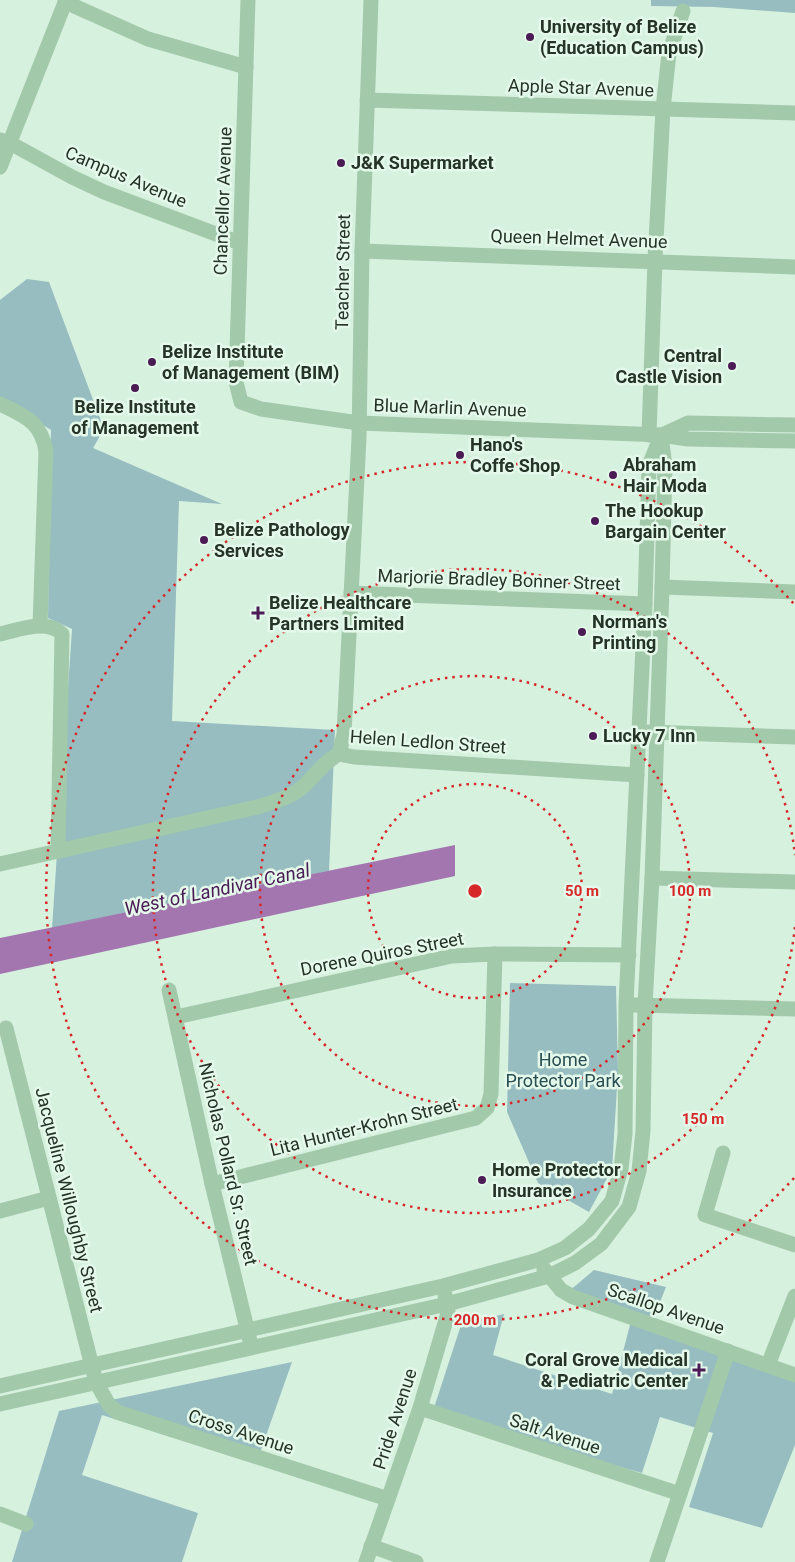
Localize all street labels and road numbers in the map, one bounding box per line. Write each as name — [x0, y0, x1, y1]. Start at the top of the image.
street label: Apple Star Avenue — [508, 74, 654, 101]
street label: Chancellor Avenue — [209, 126, 236, 276]
street label: Campus Avenue — [62, 141, 190, 212]
street label: Teacher Street — [331, 214, 354, 330]
street label: Queen Helmet Avenue — [490, 225, 668, 252]
street label: Blue Marlin Avenue — [373, 394, 527, 421]
street label: Marjorie Bradley Bonner Street — [377, 565, 621, 594]
street label: Helen Ledlon Street — [349, 726, 507, 757]
street label: Dorene Quiros Street — [299, 927, 465, 980]
street label: Nicholas Pollard Sr. Street — [195, 1060, 262, 1268]
street label: Jacqueline Willoughby Street — [31, 1085, 108, 1315]
street label: Lita Hunter-Krohn Street — [268, 1093, 460, 1160]
street label: Scallop Avenue — [605, 1279, 727, 1338]
street label: Pride Avenue — [368, 1366, 421, 1472]
street label: Cross Avenue — [186, 1405, 297, 1458]
street label: Salt Avenue — [507, 1409, 603, 1458]

